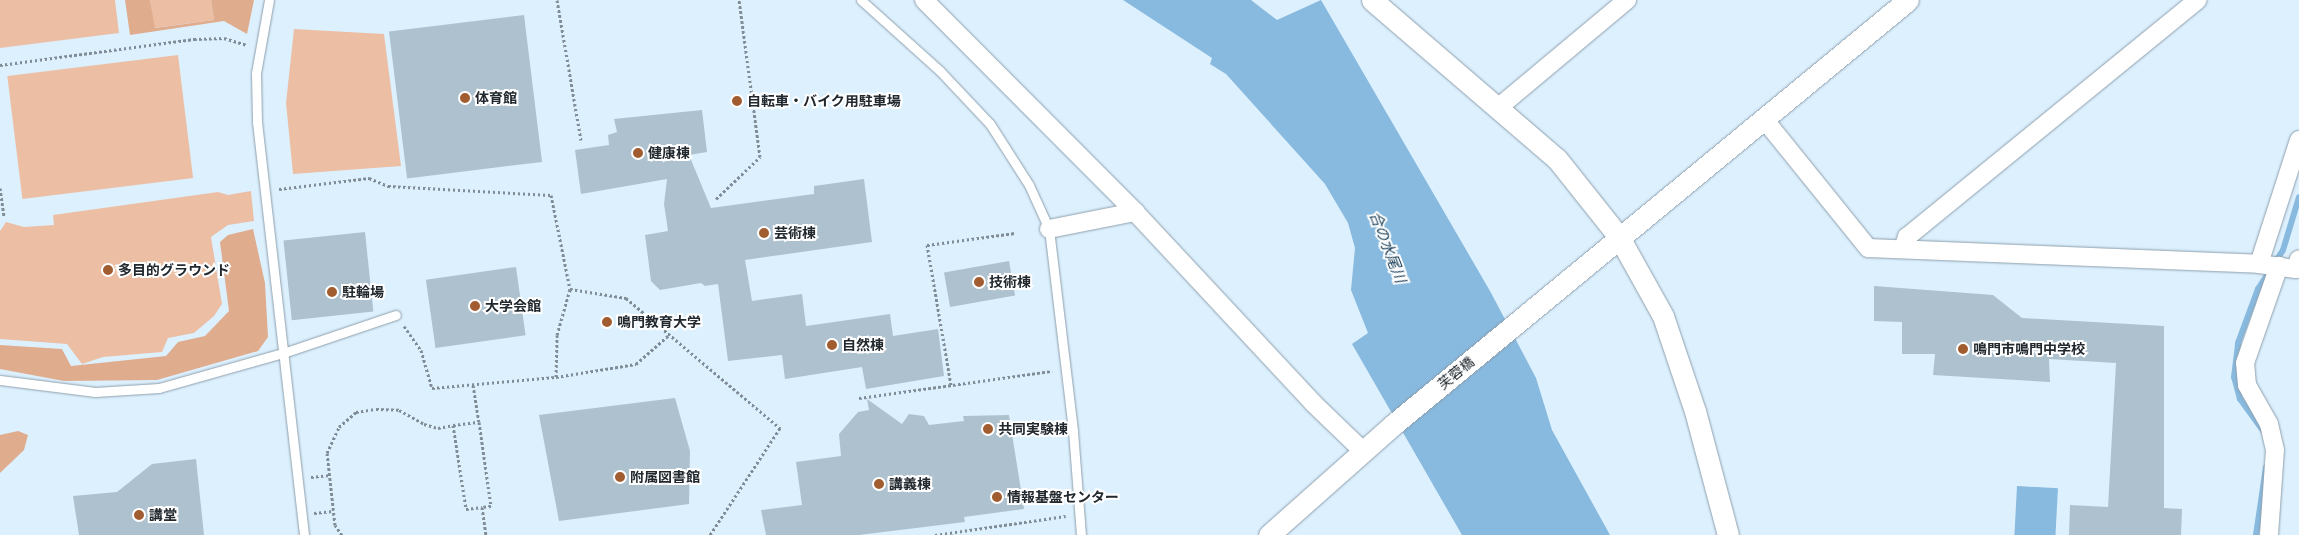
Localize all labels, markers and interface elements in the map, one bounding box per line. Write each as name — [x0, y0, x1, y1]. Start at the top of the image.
place label: 体育館 — [475, 90, 517, 106]
marker: 体育館 — [459, 92, 471, 104]
place label: 自転車・バイク用駐車場 — [747, 93, 901, 109]
marker: 自転車・バイク用駐車場 — [731, 95, 743, 107]
place label: 健康棟 — [648, 145, 690, 161]
marker: 健康棟 — [632, 147, 644, 159]
water label: 合の水尾川 — [1366, 209, 1410, 285]
place label: 芸術棟 — [774, 225, 816, 241]
marker: 芸術棟 — [758, 227, 770, 239]
place label: 多目的グラウンド — [118, 262, 230, 278]
marker: 多目的グラウンド — [102, 264, 114, 276]
place label: 技術棟 — [989, 274, 1031, 290]
marker: 技術棟 — [973, 276, 985, 288]
place label: 駐輪場 — [342, 284, 384, 300]
marker: 駐輪場 — [326, 286, 338, 298]
place label: 大学会館 — [485, 298, 541, 314]
marker: 大学会館 — [469, 300, 481, 312]
place label: 鳴門教育大学 — [617, 314, 701, 330]
marker: 鳴門教育大学 — [601, 316, 613, 328]
place label: 自然棟 — [842, 337, 884, 353]
marker: 自然棟 — [826, 339, 838, 351]
place label: 鳴門市鳴門中学校 — [1973, 341, 2085, 357]
marker: 鳴門市鳴門中学校 — [1957, 343, 1969, 355]
street label: 芙蓉橋 — [1434, 353, 1478, 393]
place label: 共同実験棟 — [998, 421, 1068, 437]
marker: 共同実験棟 — [982, 423, 994, 435]
place label: 附属図書館 — [630, 469, 700, 485]
marker: 附属図書館 — [614, 471, 626, 483]
place label: 講義棟 — [889, 476, 931, 492]
marker: 講義棟 — [873, 478, 885, 490]
place label: 情報基盤センター — [1007, 489, 1119, 505]
marker: 情報基盤センター — [991, 491, 1003, 503]
place label: 講堂 — [149, 507, 177, 523]
marker: 講堂 — [133, 509, 145, 521]

